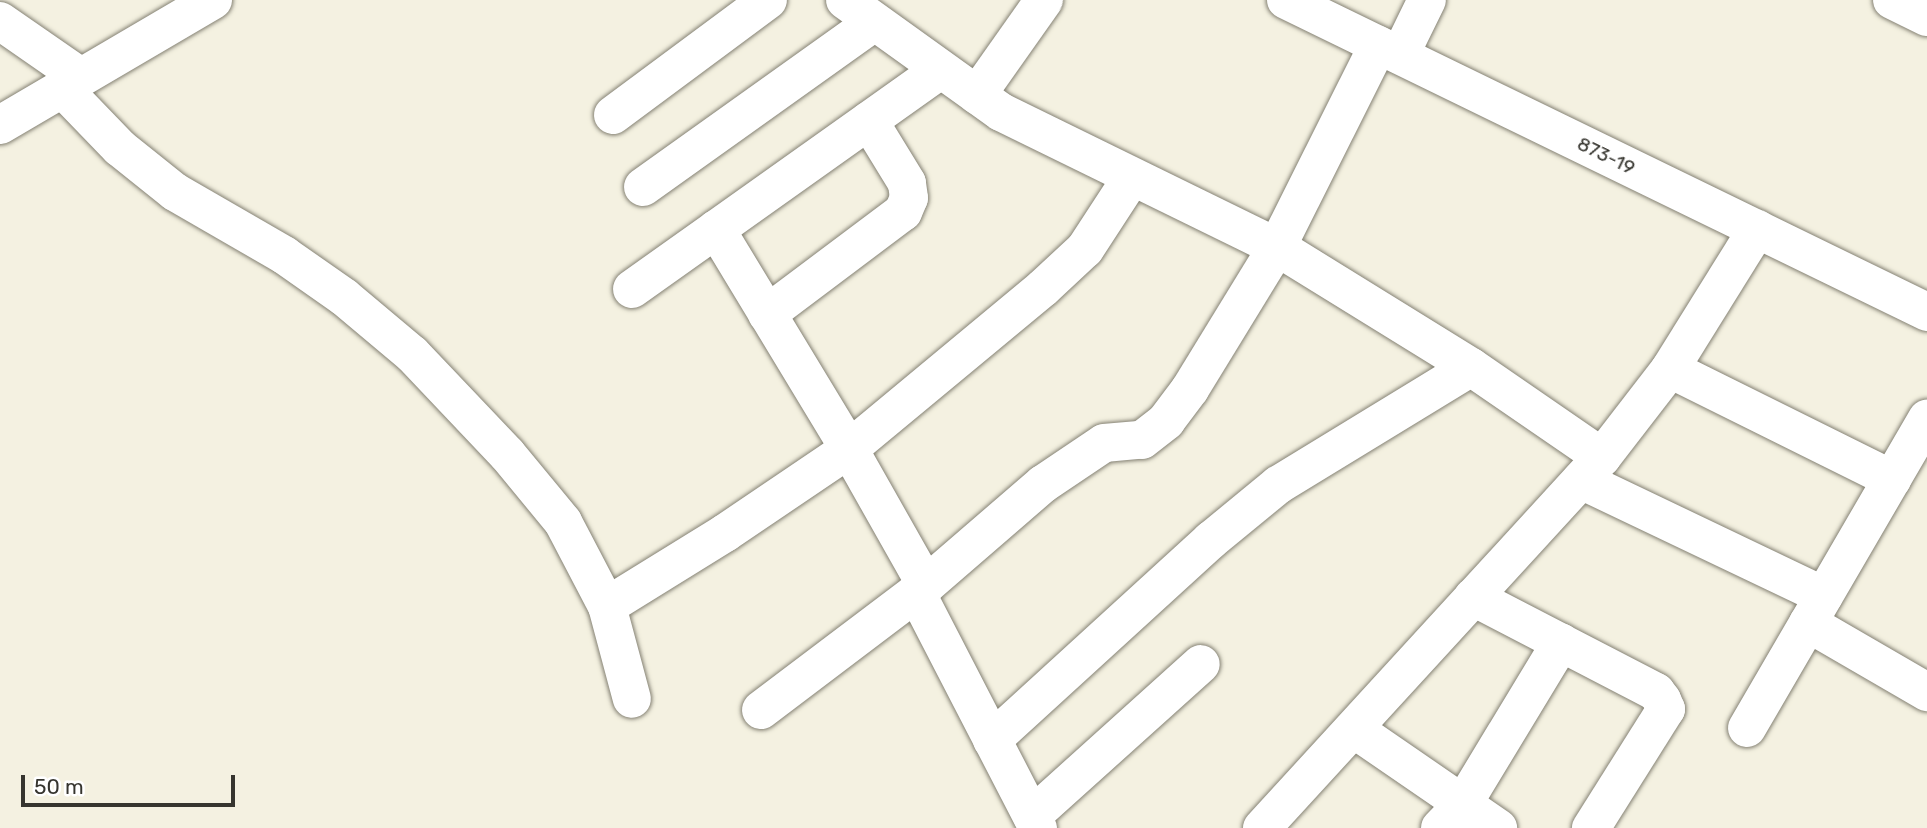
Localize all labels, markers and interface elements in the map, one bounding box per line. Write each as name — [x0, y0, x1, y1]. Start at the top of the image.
street label: 873-19 — [1574, 132, 1638, 180]
scale bar — [24, 762, 238, 806]
text: 50 m — [34, 774, 84, 799]

